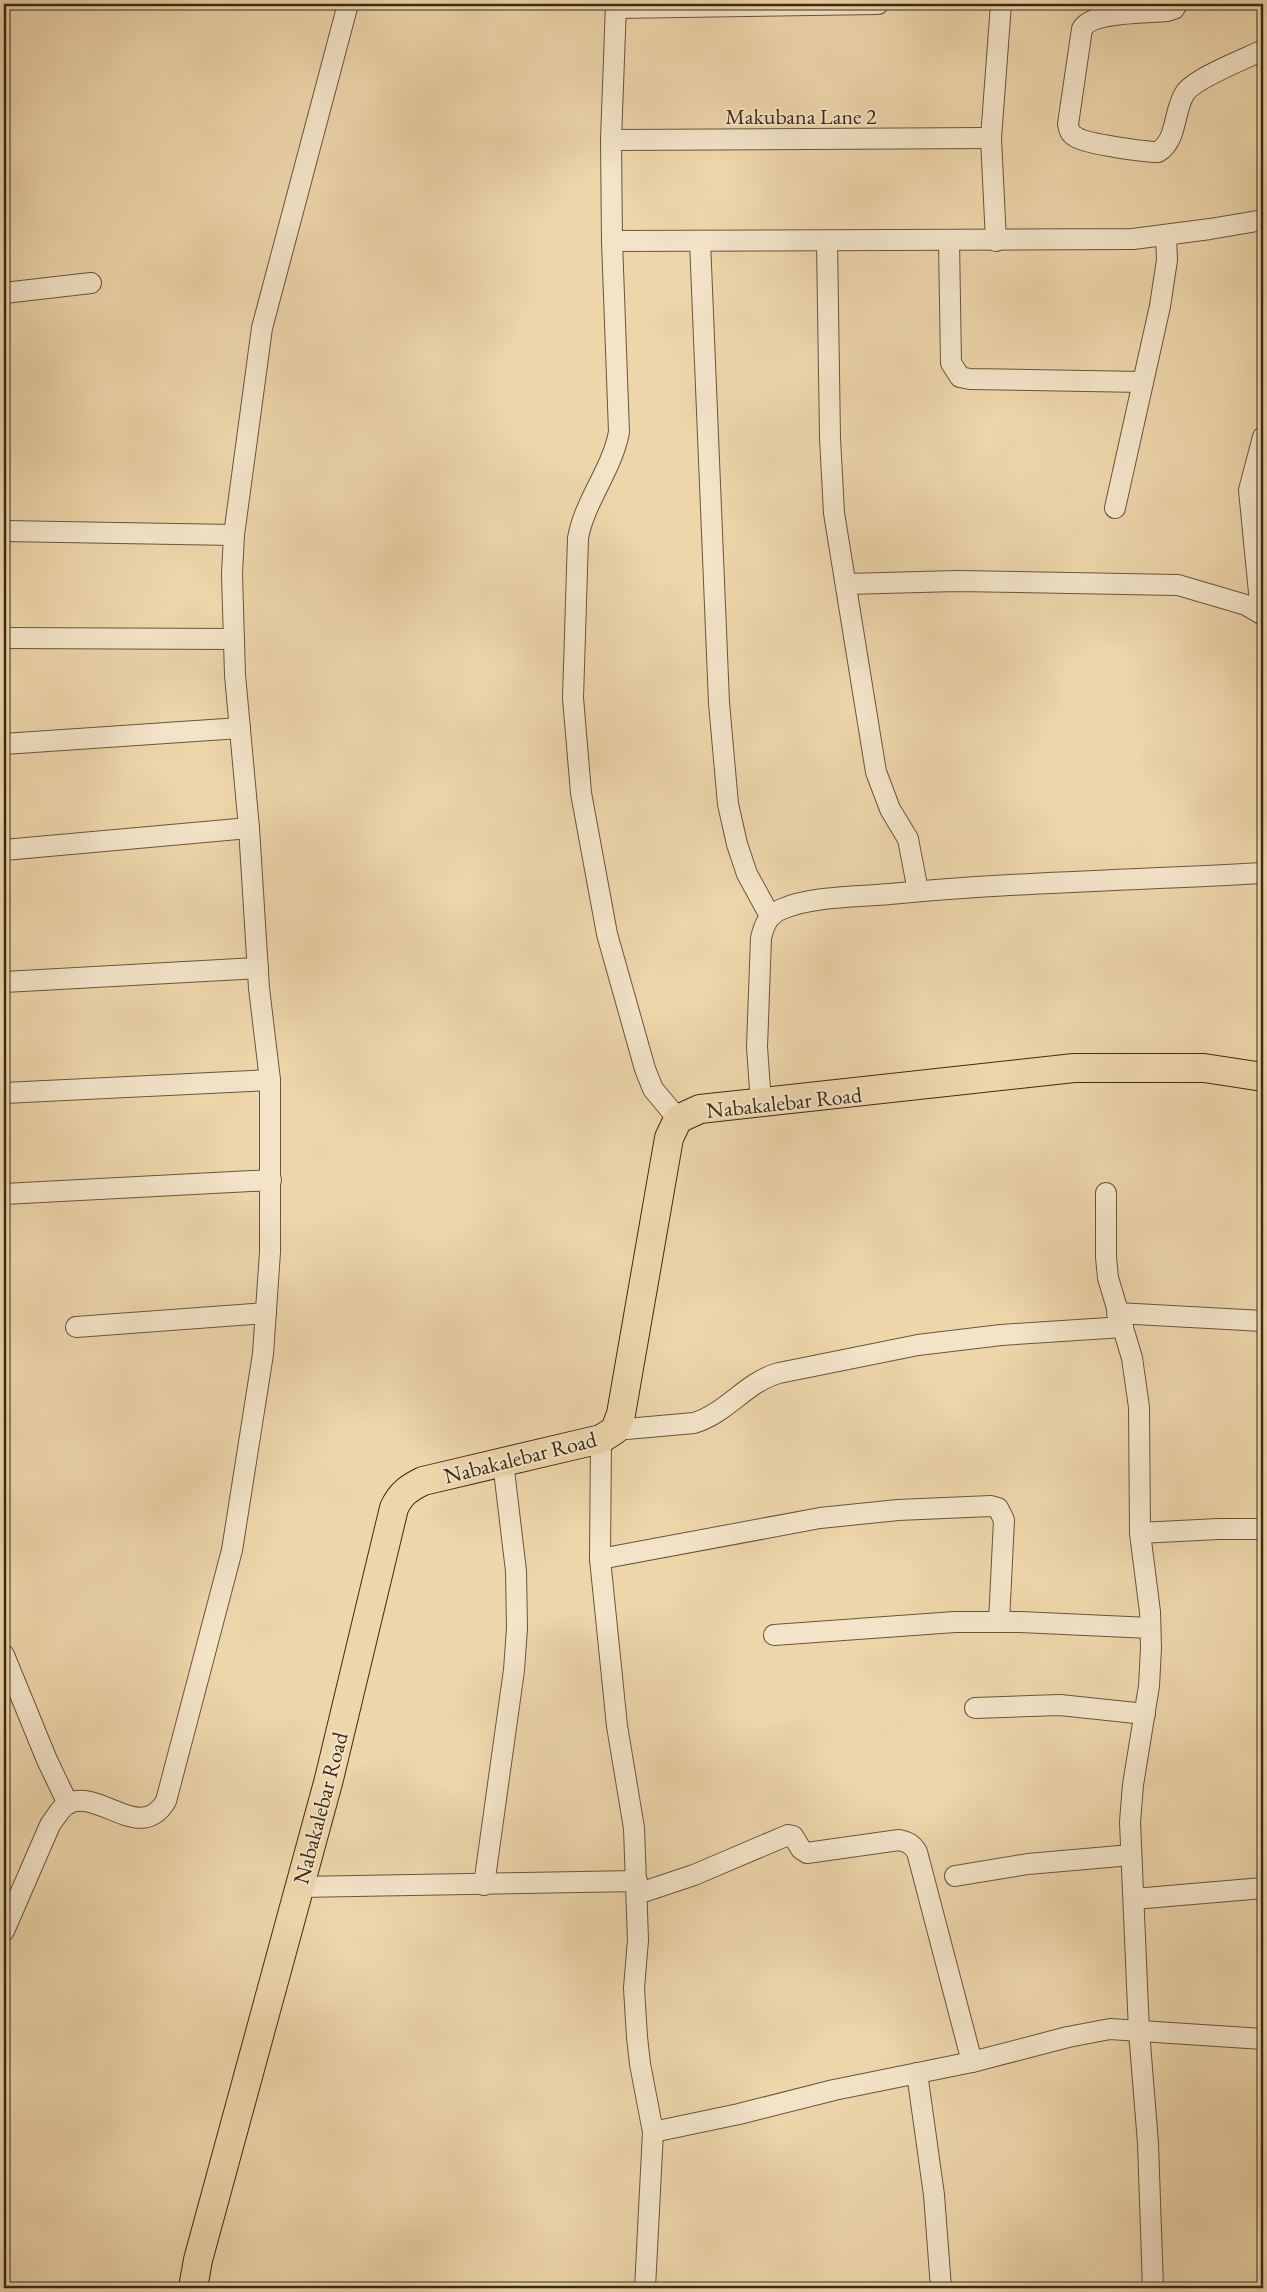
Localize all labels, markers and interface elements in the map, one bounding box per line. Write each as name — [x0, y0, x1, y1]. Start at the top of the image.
street label: Makubana Lane 2 — [725, 102, 877, 131]
street label: Nabakalebar Road — [705, 1080, 864, 1125]
street label: Nabakalebar Road — [441, 1424, 600, 1490]
street label: Nabakalebar Road — [286, 1728, 355, 1887]

